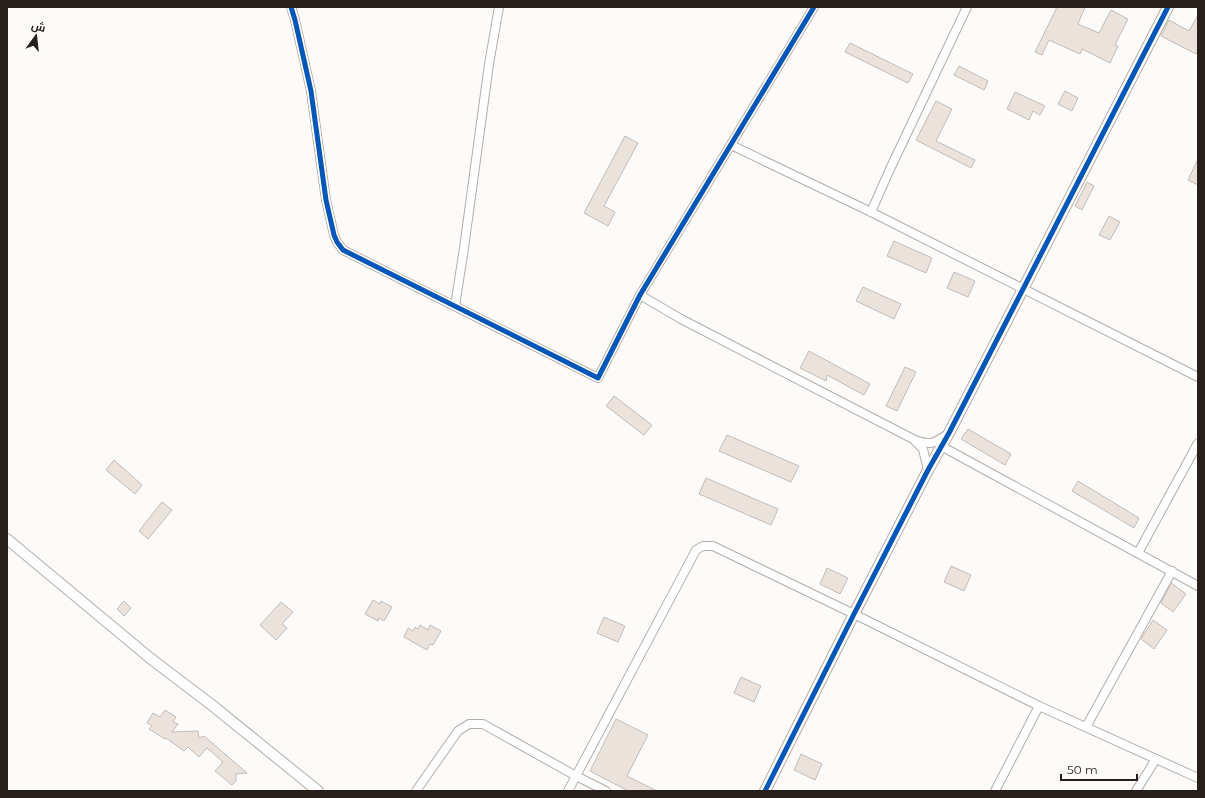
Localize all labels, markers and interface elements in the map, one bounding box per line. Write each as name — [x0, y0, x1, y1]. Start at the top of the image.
north arrow — [16, 16, 56, 56]
text: ش — [30, 18, 47, 35]
scale bar — [1061, 756, 1137, 782]
text: 50 m — [1067, 762, 1098, 777]

